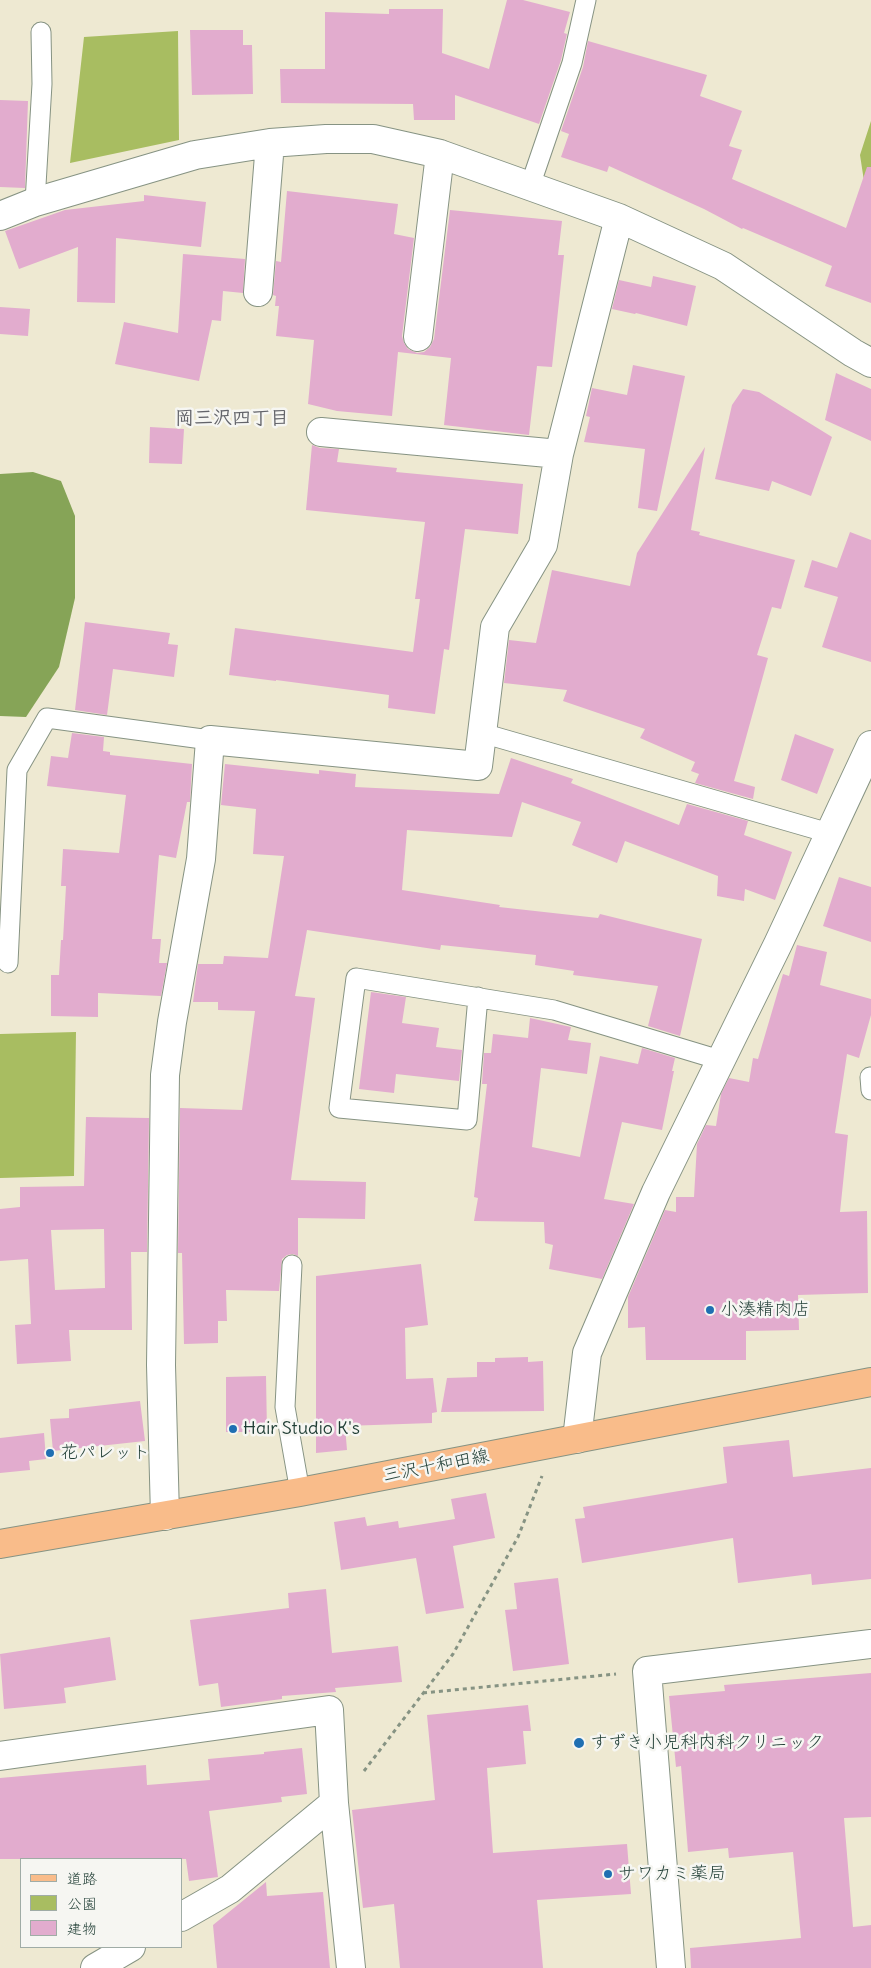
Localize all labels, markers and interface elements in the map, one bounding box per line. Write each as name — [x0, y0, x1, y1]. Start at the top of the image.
district label: 岡三沢四丁目 — [175, 408, 289, 430]
place label: 小湊精肉店 — [720, 1299, 810, 1321]
marker: 小湊精肉店 — [704, 1304, 716, 1316]
place label: Hair Studio K's — [243, 1418, 360, 1440]
marker: Hair Studio K's — [227, 1423, 239, 1435]
place label: 花パレット — [60, 1442, 150, 1464]
street label: 三沢十和田線 — [381, 1445, 491, 1487]
marker: 花パレット — [44, 1447, 56, 1459]
place label: すずき小児科内科クリニック — [590, 1732, 824, 1754]
marker: すずき小児科内科クリニック — [572, 1736, 586, 1750]
legend — [20, 1858, 182, 1948]
place label: サワカミ薬局 — [618, 1863, 726, 1885]
marker: サワカミ薬局 — [602, 1868, 614, 1880]
text: 道路 — [67, 1869, 97, 1888]
text: 公園 — [67, 1894, 97, 1913]
text: 建物 — [67, 1919, 97, 1938]

